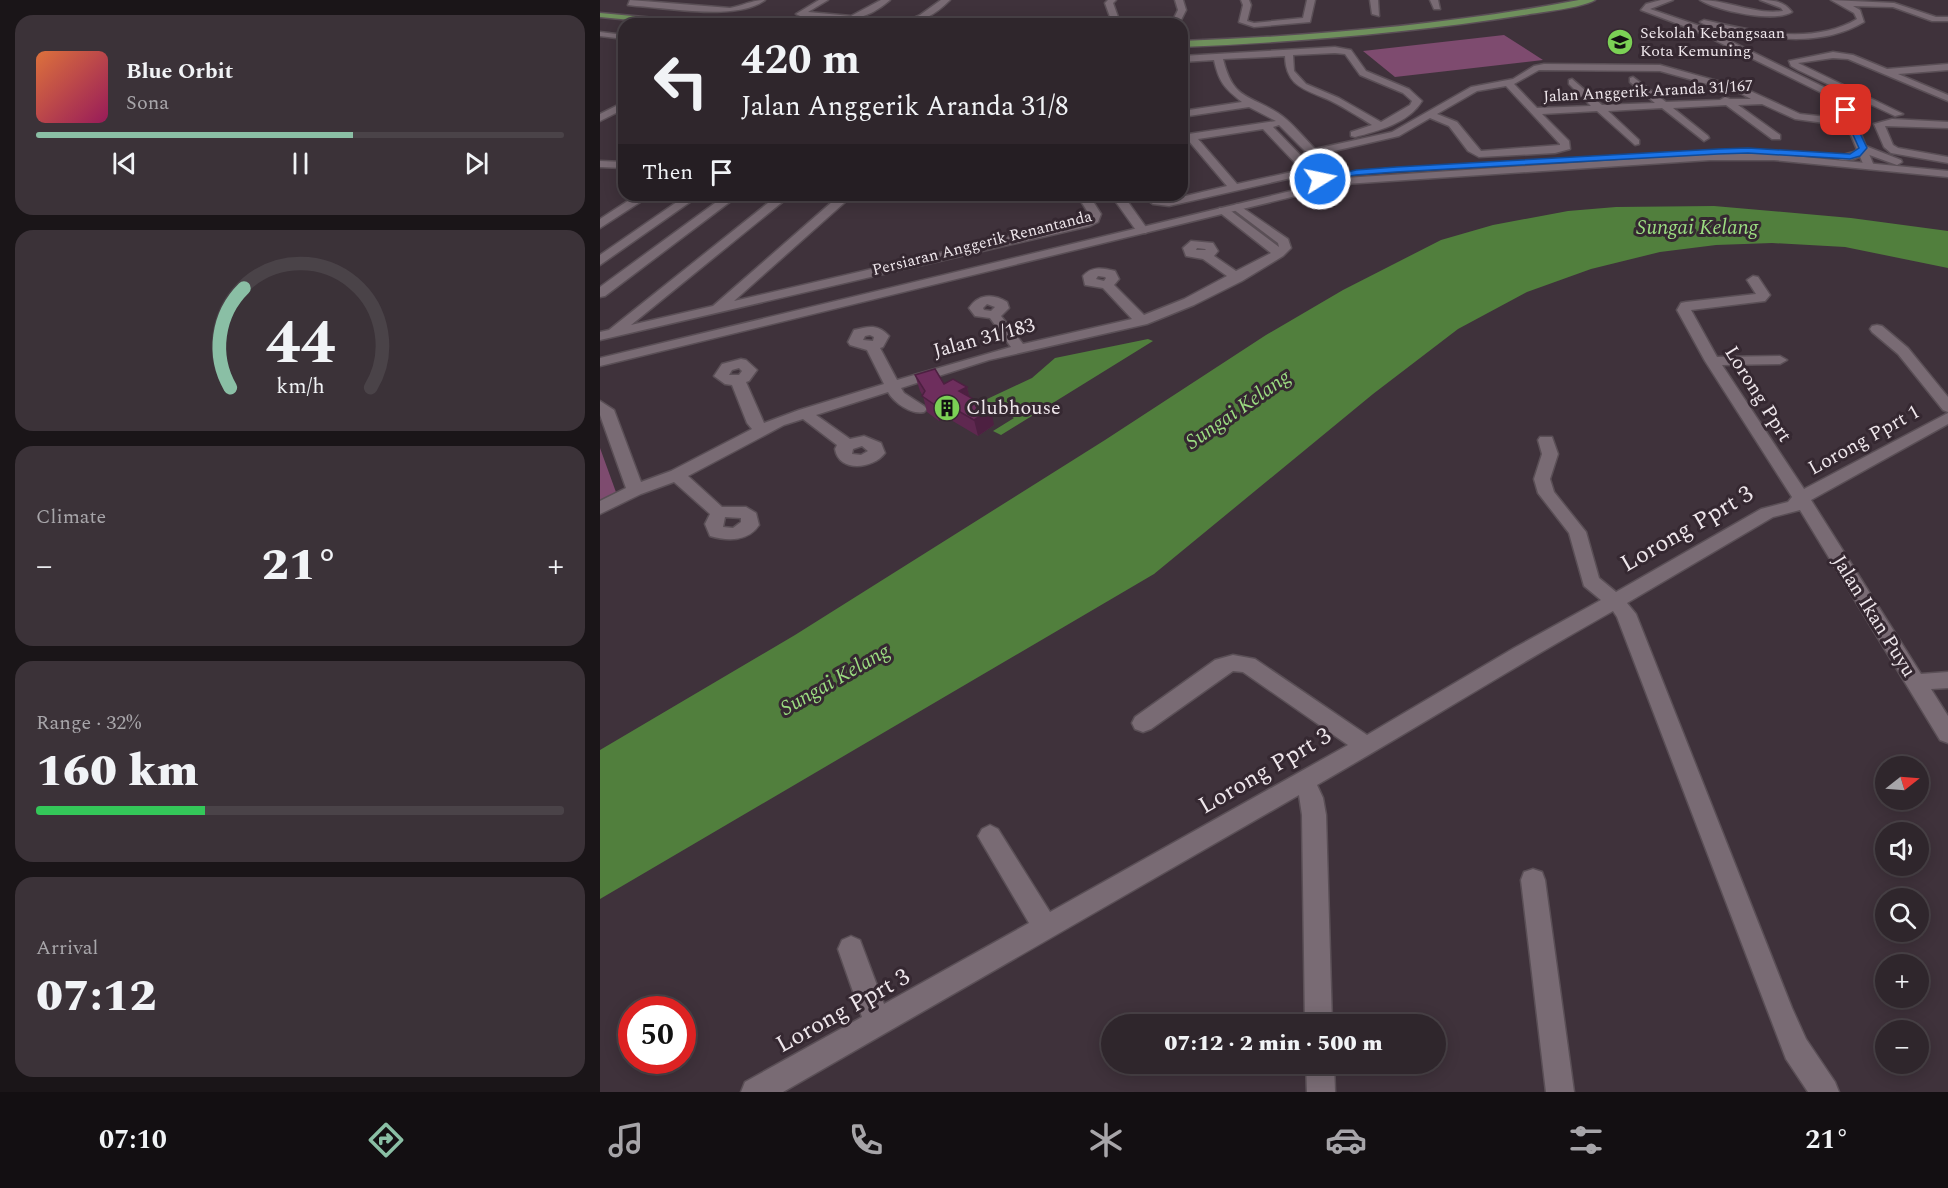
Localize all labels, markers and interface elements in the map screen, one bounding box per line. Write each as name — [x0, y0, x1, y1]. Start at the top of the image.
place label: Sekolah Kebangsaan Kota Kemuning — [1640, 21, 1785, 63]
school or university icon: Sekolah Kebangsaan Kota Kemuning — [1605, 27, 1635, 57]
text: 420 m — [741, 29, 860, 92]
icon: left — [642, 42, 720, 120]
text: Blue Orbit — [126, 55, 233, 88]
street label: Jalan Anggerik Aranda 31/167 — [1543, 74, 1753, 108]
pin — [1820, 84, 1871, 135]
text: Jalan Anggerik Aranda 31/8 — [741, 86, 1068, 128]
text: Sona — [126, 88, 169, 118]
icon: arrive — [1829, 93, 1862, 126]
icon: previous — [108, 147, 141, 180]
icon: pause — [284, 147, 317, 180]
icon: next — [460, 147, 493, 180]
position arrow — [1288, 147, 1352, 211]
text: Then — [642, 156, 693, 189]
icon: arrive — [705, 156, 738, 189]
street label: Persiaran Anggerik Renantanda — [870, 204, 1095, 282]
water label: Sungai Kelang — [1636, 212, 1759, 244]
text: 44 — [265, 296, 335, 391]
street label: Jalan 31/183 — [930, 310, 1038, 366]
street label: Lorong Pprt — [1717, 340, 1799, 448]
water label: Sungai Kelang — [1179, 362, 1298, 458]
text: km/h — [276, 370, 324, 403]
building icon: Clubhouse — [932, 393, 962, 423]
place label: Clubhouse — [966, 393, 1061, 423]
street label: Lorong Pprt 1 — [1803, 397, 1925, 483]
street label: Lorong Pprt 3 — [1614, 476, 1760, 582]
text: Climate — [36, 502, 106, 532]
text: 21° — [262, 531, 338, 600]
text: − — [36, 541, 53, 591]
text: + — [547, 541, 564, 591]
street label: Jalan Ikan Puyu — [1824, 549, 1924, 683]
water label: Sungai Kelang — [774, 635, 896, 724]
text: Range · 32% — [36, 708, 141, 738]
street label: Lorong Pprt 3 — [1192, 718, 1338, 824]
text: 160 km — [36, 737, 198, 806]
north arrow — [1875, 756, 1929, 810]
map controls — [1875, 756, 1929, 1074]
button: sound — [1875, 822, 1929, 876]
button: search — [1875, 888, 1929, 942]
text: Arrival — [36, 933, 98, 963]
button: + — [1875, 954, 1929, 1008]
street label: Lorong Pprt 3 — [769, 959, 917, 1063]
text: 07:12 — [36, 962, 157, 1031]
speed limit sign: 50 — [618, 996, 696, 1074]
button: − — [1875, 1020, 1929, 1074]
text: 07:12 · 2 min · 500 m — [1164, 1027, 1383, 1060]
text: 07:10 — [99, 1119, 167, 1161]
icon: directions — [365, 1119, 407, 1161]
icon: music — [605, 1119, 647, 1161]
icon: phone — [845, 1119, 887, 1161]
icon: climate — [1085, 1119, 1127, 1161]
icon: car — [1325, 1119, 1367, 1161]
icon: filters — [1565, 1119, 1607, 1161]
text: 21° — [1805, 1119, 1849, 1161]

